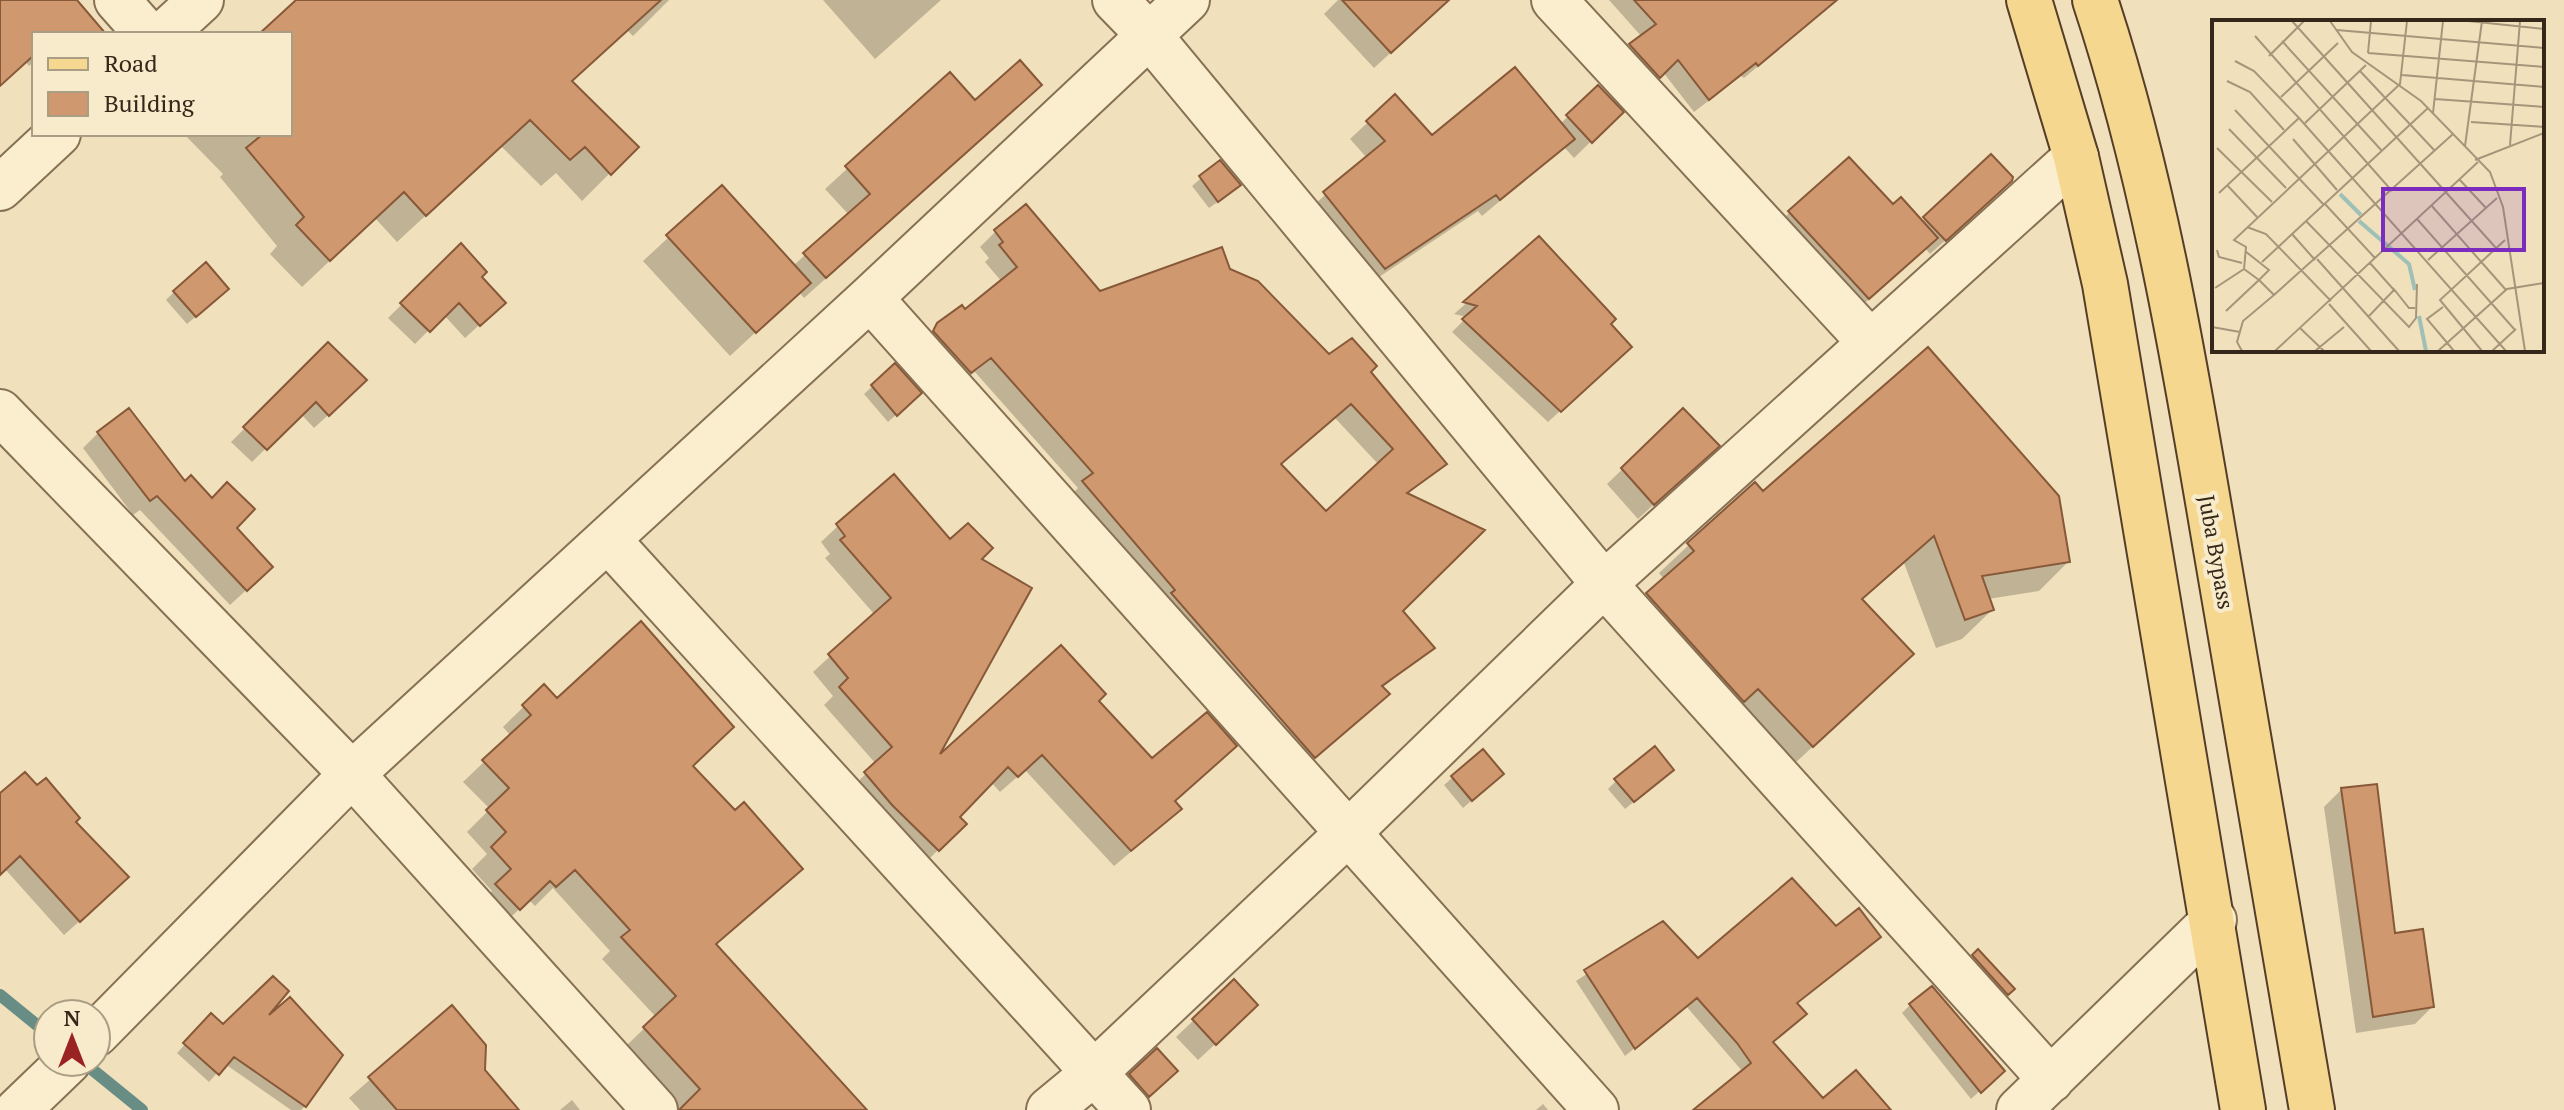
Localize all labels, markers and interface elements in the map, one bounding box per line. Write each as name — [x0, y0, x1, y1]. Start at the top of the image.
inset map — [2212, 20, 2544, 352]
legend — [32, 32, 292, 136]
text: Road — [104, 47, 158, 79]
text: Building — [104, 87, 195, 119]
street label: Juba Bypass — [2193, 492, 2241, 612]
north arrow — [32, 998, 112, 1078]
text: N — [64, 1003, 81, 1032]

